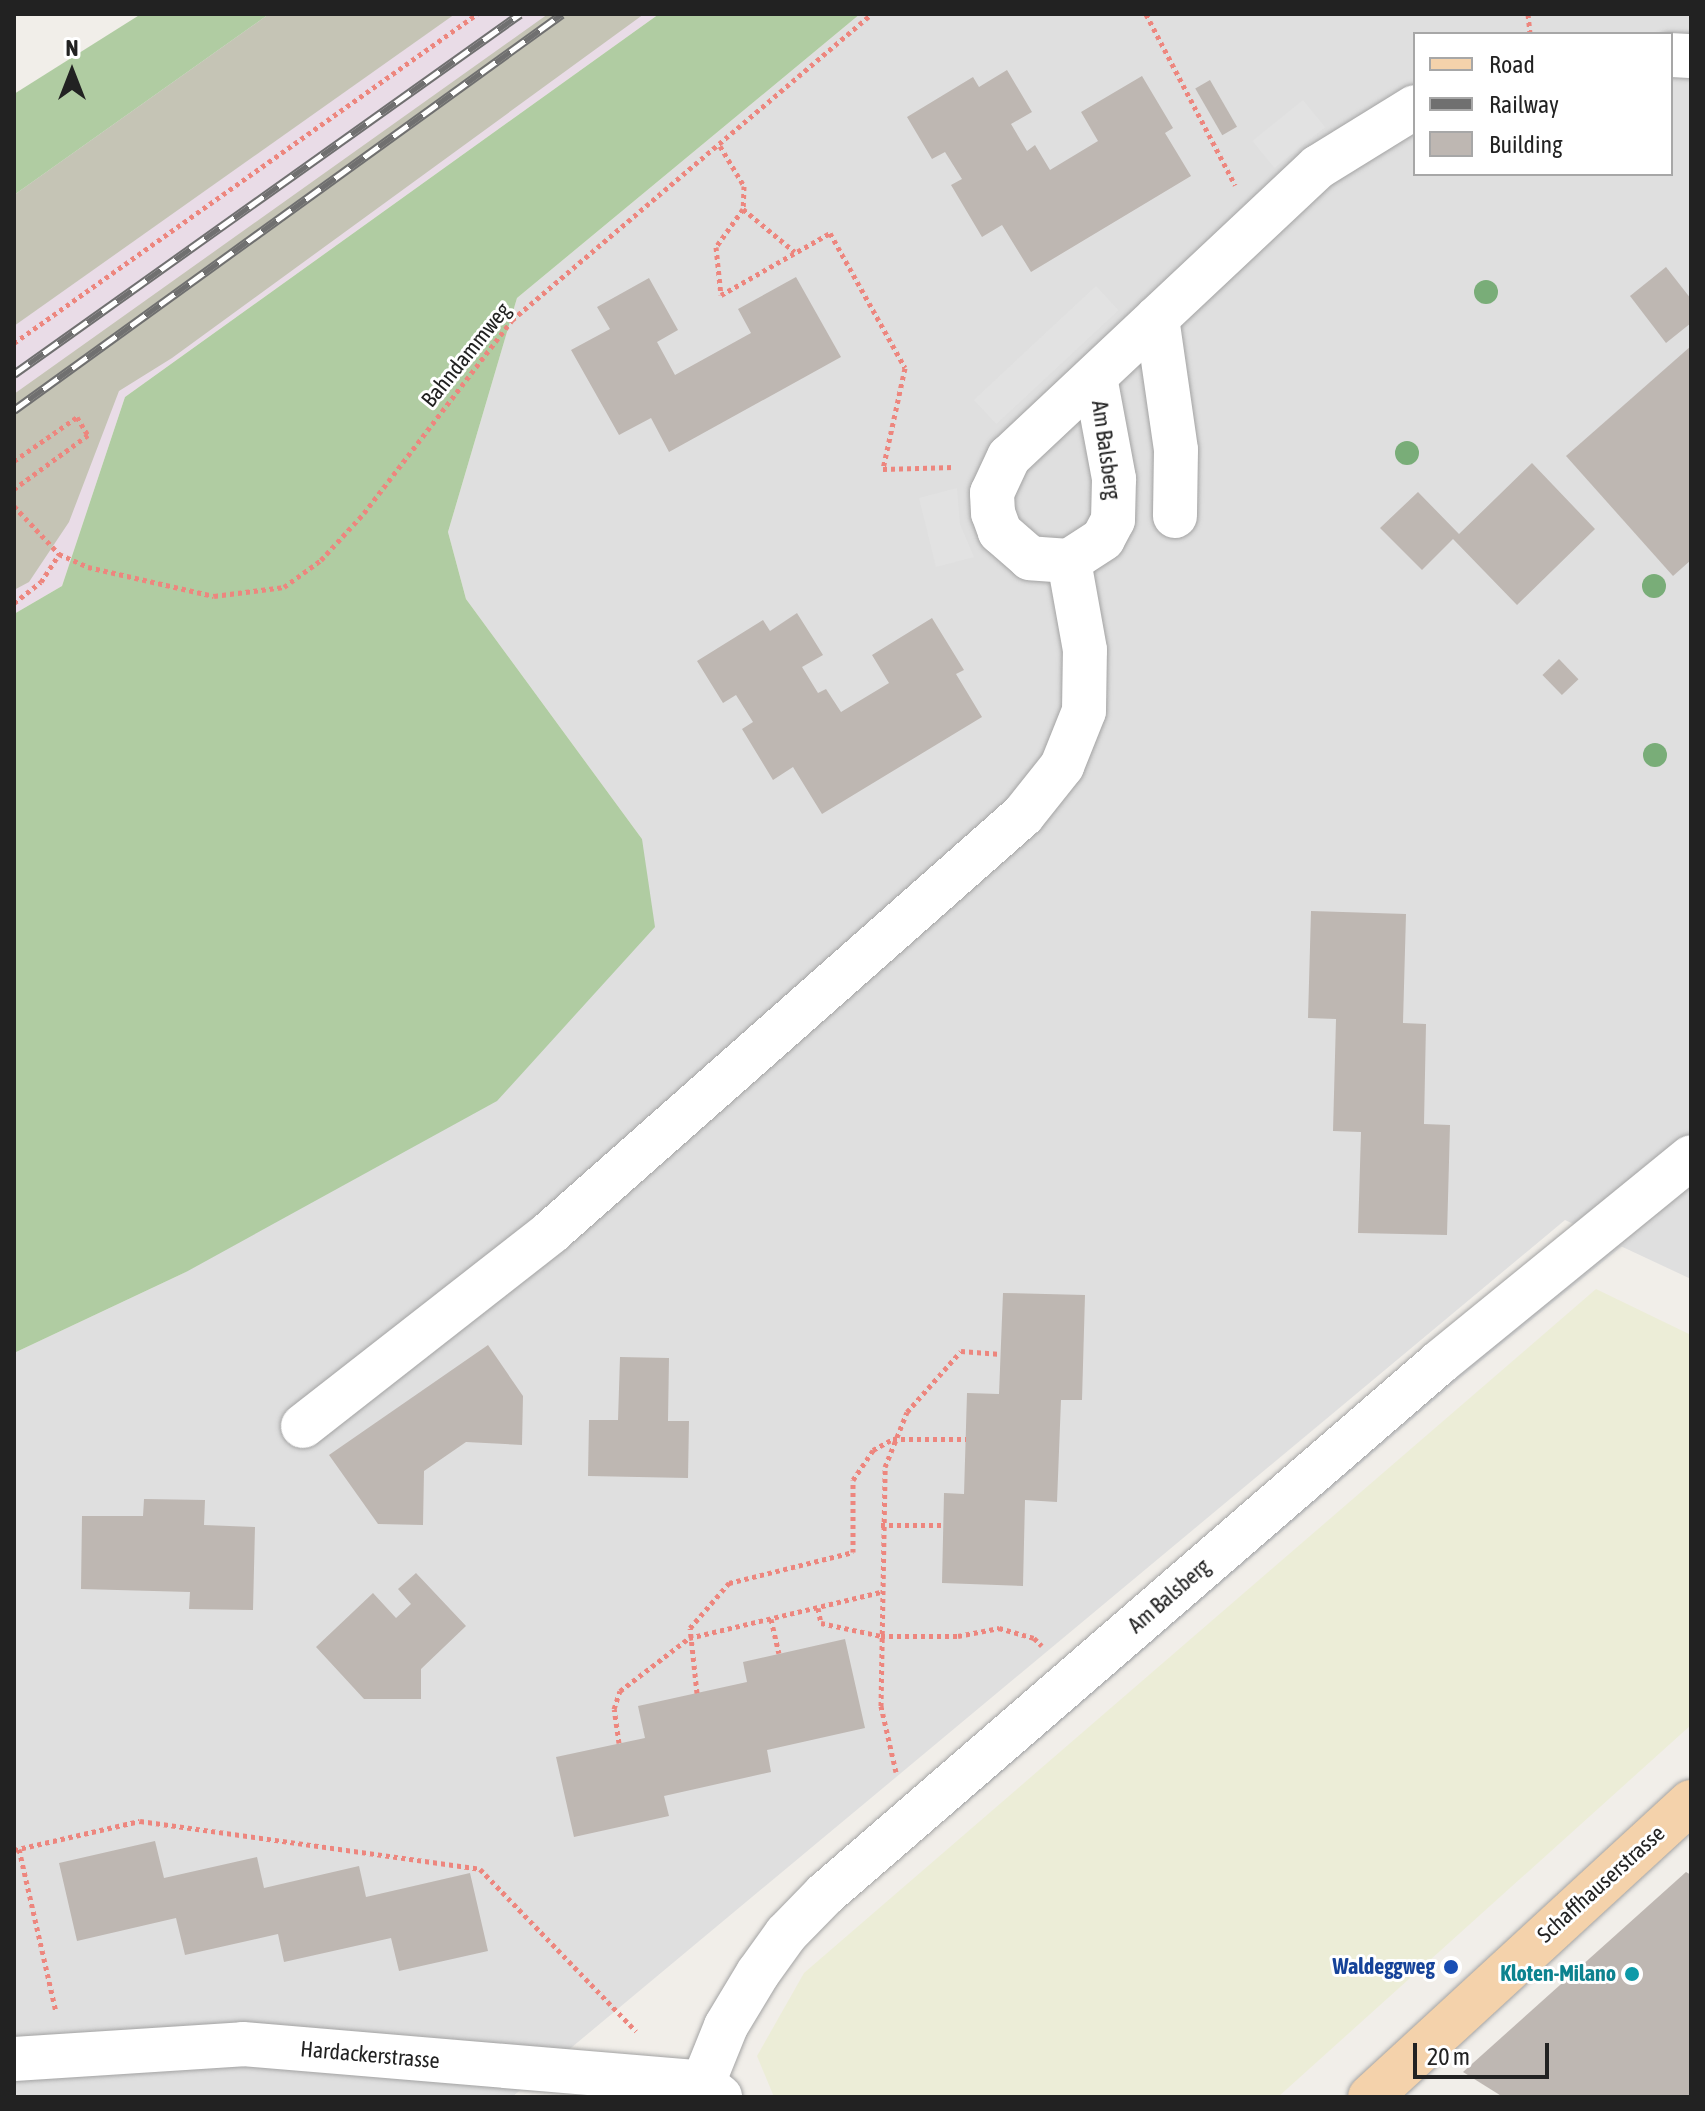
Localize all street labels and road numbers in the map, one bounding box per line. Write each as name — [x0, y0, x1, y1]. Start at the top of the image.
street label: Bahndammweg — [416, 297, 516, 413]
street label: Am Balsberg — [1086, 399, 1126, 501]
street label: Am Balsberg — [1123, 1553, 1215, 1639]
street label: Schaffhauserstrasse — [1532, 1820, 1670, 1948]
street label: Hardackerstrasse — [299, 2036, 441, 2074]

